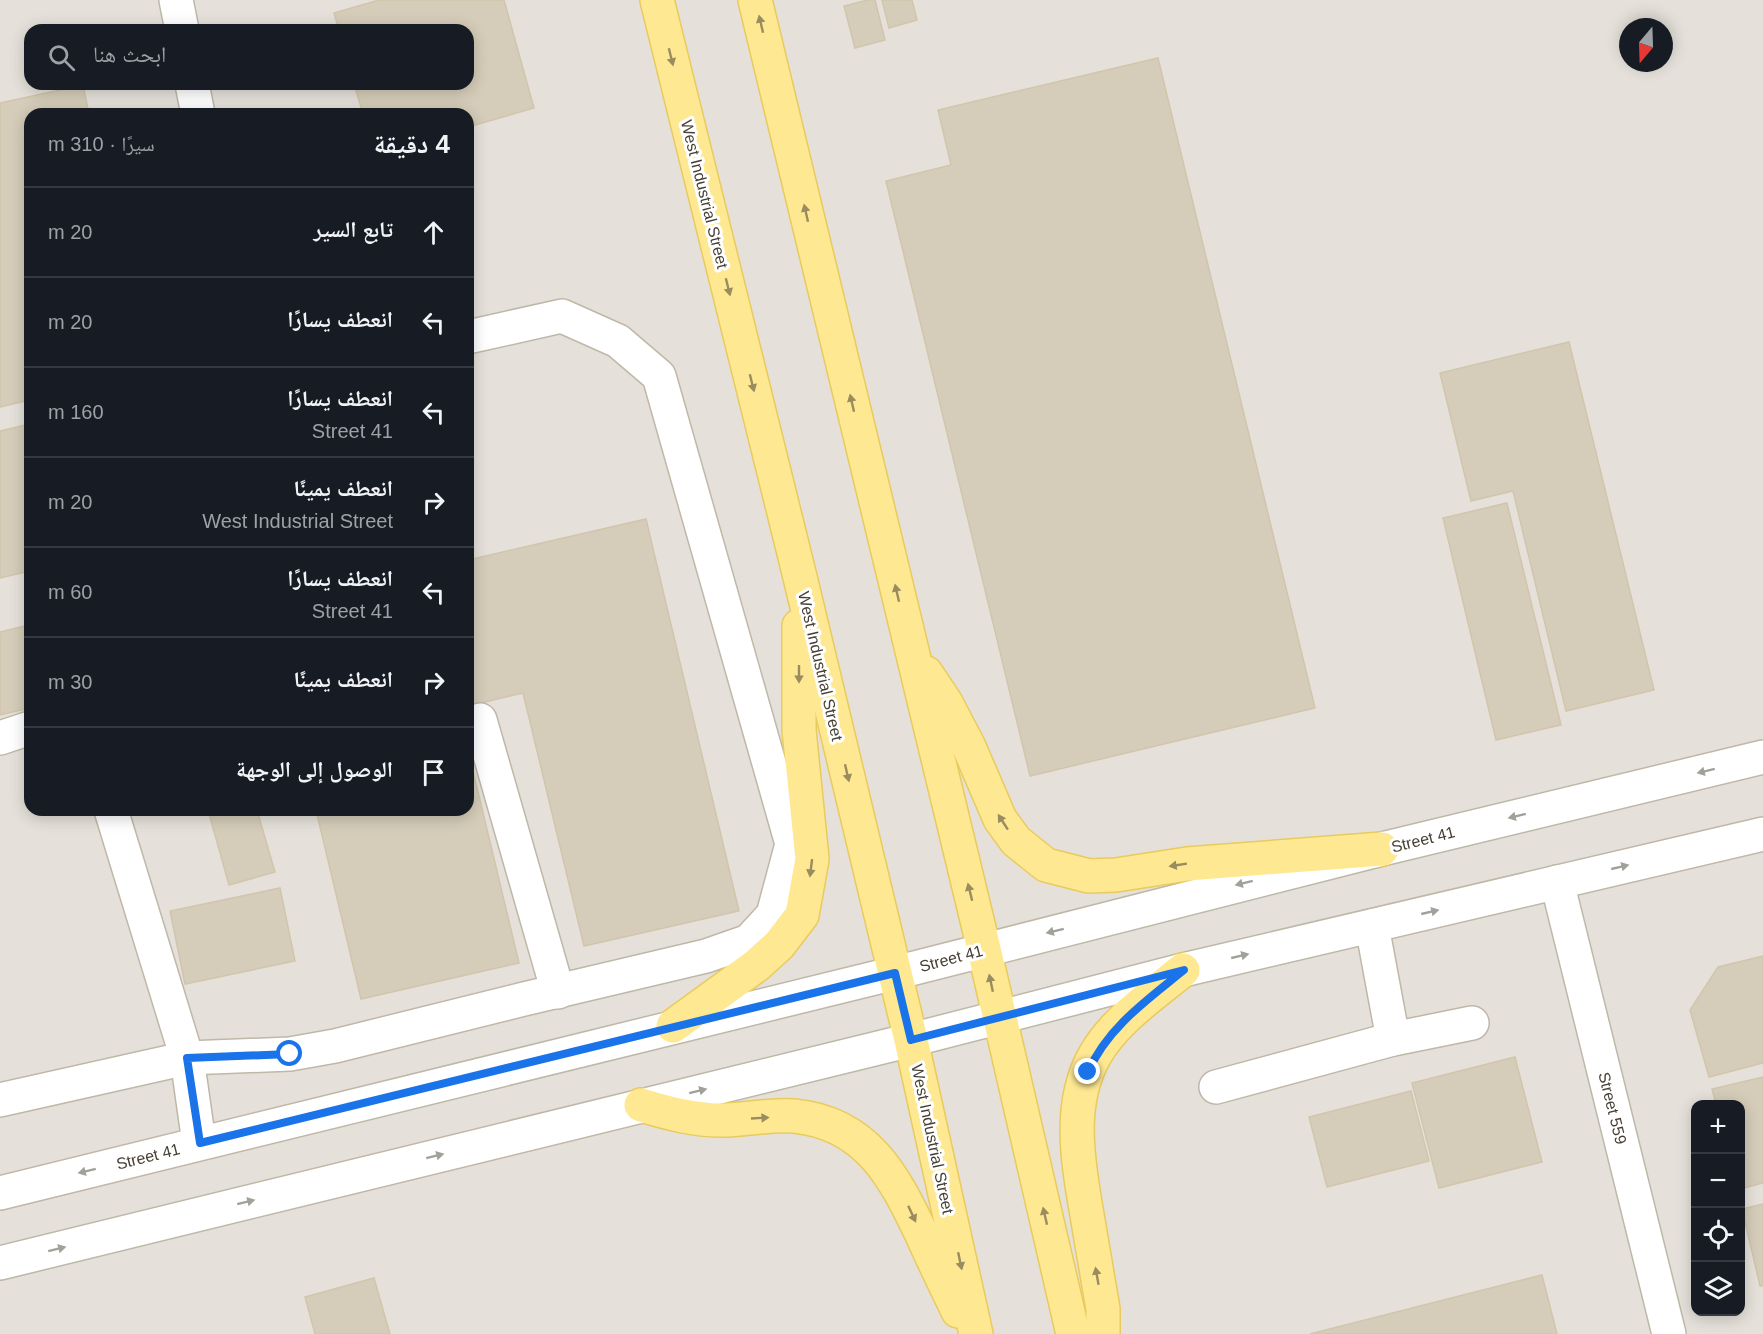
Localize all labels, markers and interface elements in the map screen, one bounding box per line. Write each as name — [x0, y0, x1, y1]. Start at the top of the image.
one-way arrow — [755, 14, 765, 33]
north arrow — [1619, 18, 1673, 72]
search box — [24, 24, 474, 90]
icon: search — [45, 41, 78, 74]
text: ابحث هنا — [93, 42, 166, 67]
one-way arrow — [666, 48, 676, 66]
street label: West Industrial Street — [678, 118, 731, 271]
text: 4 دقيقة — [374, 129, 450, 159]
text: سيرًا · 310 m — [48, 133, 155, 155]
one-way arrow — [801, 204, 811, 222]
icon: ahead — [417, 216, 450, 249]
text: تابع السير — [313, 217, 393, 242]
text: 20 m — [48, 221, 92, 243]
one-way arrow — [724, 278, 734, 296]
icon: left — [417, 306, 450, 339]
text: انعطف يسارًا — [287, 307, 393, 332]
text: 20 m — [48, 311, 92, 333]
one-way arrow — [748, 374, 758, 393]
text: انعطف يسارًا — [287, 386, 393, 411]
one-way arrow — [846, 394, 856, 412]
icon: left — [417, 396, 450, 429]
text: 160 m — [48, 401, 104, 423]
text: Street 41 — [312, 420, 393, 442]
text: انعطف يمينًا — [294, 476, 393, 501]
icon: right — [417, 486, 450, 519]
text: 20 m — [48, 491, 92, 513]
text: West Industrial Street — [202, 510, 393, 532]
text: انعطف يسارًا — [287, 566, 393, 591]
icon: left — [417, 576, 450, 609]
text: 60 m — [48, 581, 92, 603]
one-way arrow — [892, 583, 902, 602]
street label: West Industrial Street — [795, 590, 846, 743]
text: Street 41 — [312, 600, 393, 622]
one-way arrow — [794, 664, 804, 683]
icon: right — [417, 666, 450, 699]
text: انعطف يمينًا — [294, 667, 393, 692]
text: 30 m — [48, 671, 92, 693]
icon: arrive — [417, 756, 450, 789]
text: الوصول إلى الوجهة — [236, 757, 393, 782]
one-way arrow — [843, 764, 853, 783]
one-way arrow — [1697, 766, 1715, 776]
one-way arrow — [1507, 812, 1526, 822]
one-way arrow — [998, 814, 1009, 830]
street label: Street 41 — [1390, 823, 1457, 856]
one-way arrow — [806, 859, 815, 878]
one-way arrow — [1168, 861, 1187, 870]
one-way arrow — [1611, 862, 1629, 872]
one-way arrow — [1235, 879, 1253, 889]
one-way arrow — [965, 883, 975, 901]
one-way arrow — [1421, 906, 1439, 916]
one-way arrow — [1046, 926, 1064, 936]
street label: Street 41 — [918, 942, 985, 975]
one-way arrow — [1231, 951, 1250, 961]
one-way arrow — [986, 973, 995, 992]
route start — [276, 1040, 302, 1066]
route end — [1074, 1058, 1100, 1084]
street label: West Industrial Street — [908, 1063, 957, 1216]
street label: Street 559 — [1595, 1070, 1630, 1146]
one-way arrow — [688, 1086, 707, 1096]
map controls — [1691, 1100, 1745, 1316]
button: + — [1691, 1100, 1745, 1154]
one-way arrow — [751, 1113, 770, 1122]
street label: Street 41 — [115, 1140, 182, 1173]
one-way arrow — [426, 1150, 445, 1160]
button: − — [1691, 1154, 1745, 1208]
one-way arrow — [77, 1167, 96, 1177]
one-way arrow — [237, 1197, 255, 1207]
one-way arrow — [907, 1205, 916, 1222]
one-way arrow — [1040, 1207, 1050, 1225]
button: locate — [1691, 1208, 1745, 1262]
one-way arrow — [48, 1243, 66, 1253]
one-way arrow — [956, 1252, 965, 1271]
button: layers — [1691, 1262, 1745, 1316]
one-way arrow — [1093, 1266, 1102, 1285]

